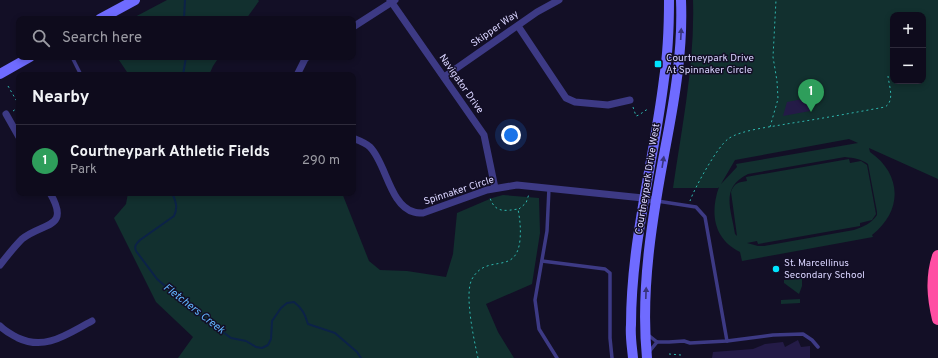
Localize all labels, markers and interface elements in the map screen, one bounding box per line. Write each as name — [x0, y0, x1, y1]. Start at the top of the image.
street label: Skipper Way — [469, 8, 521, 50]
map controls — [890, 12, 926, 84]
button: + — [890, 12, 926, 48]
search box — [16, 16, 356, 60]
icon: search — [30, 27, 52, 49]
one-way arrow — [677, 28, 684, 40]
text: Search here — [62, 29, 142, 48]
button: − — [890, 48, 926, 84]
street label: Navigator Drive — [436, 52, 486, 116]
place label: Courtneypark Drive At Spinnaker Circle — [666, 52, 754, 77]
marker: Courtneypark Drive At Spinnaker Circle — [653, 59, 663, 69]
pin: 1 — [798, 79, 824, 112]
text: Nearby — [32, 87, 89, 109]
street label: Courtneypark Drive West — [633, 122, 663, 235]
your location — [501, 125, 521, 145]
text: Courtneypark Athletic Fields — [70, 143, 270, 162]
text: 1 — [42, 153, 48, 169]
text: 290 m — [302, 153, 340, 169]
one-way arrow — [660, 156, 666, 168]
text: Park — [70, 162, 97, 178]
street label: Spinnaker Circle — [422, 173, 496, 209]
place label: St. Marcellinus Secondary School — [784, 257, 865, 282]
marker: St. Marcellinus Secondary School — [771, 264, 781, 274]
water label: Fletchers Creek — [160, 281, 228, 338]
one-way arrow — [643, 286, 649, 299]

